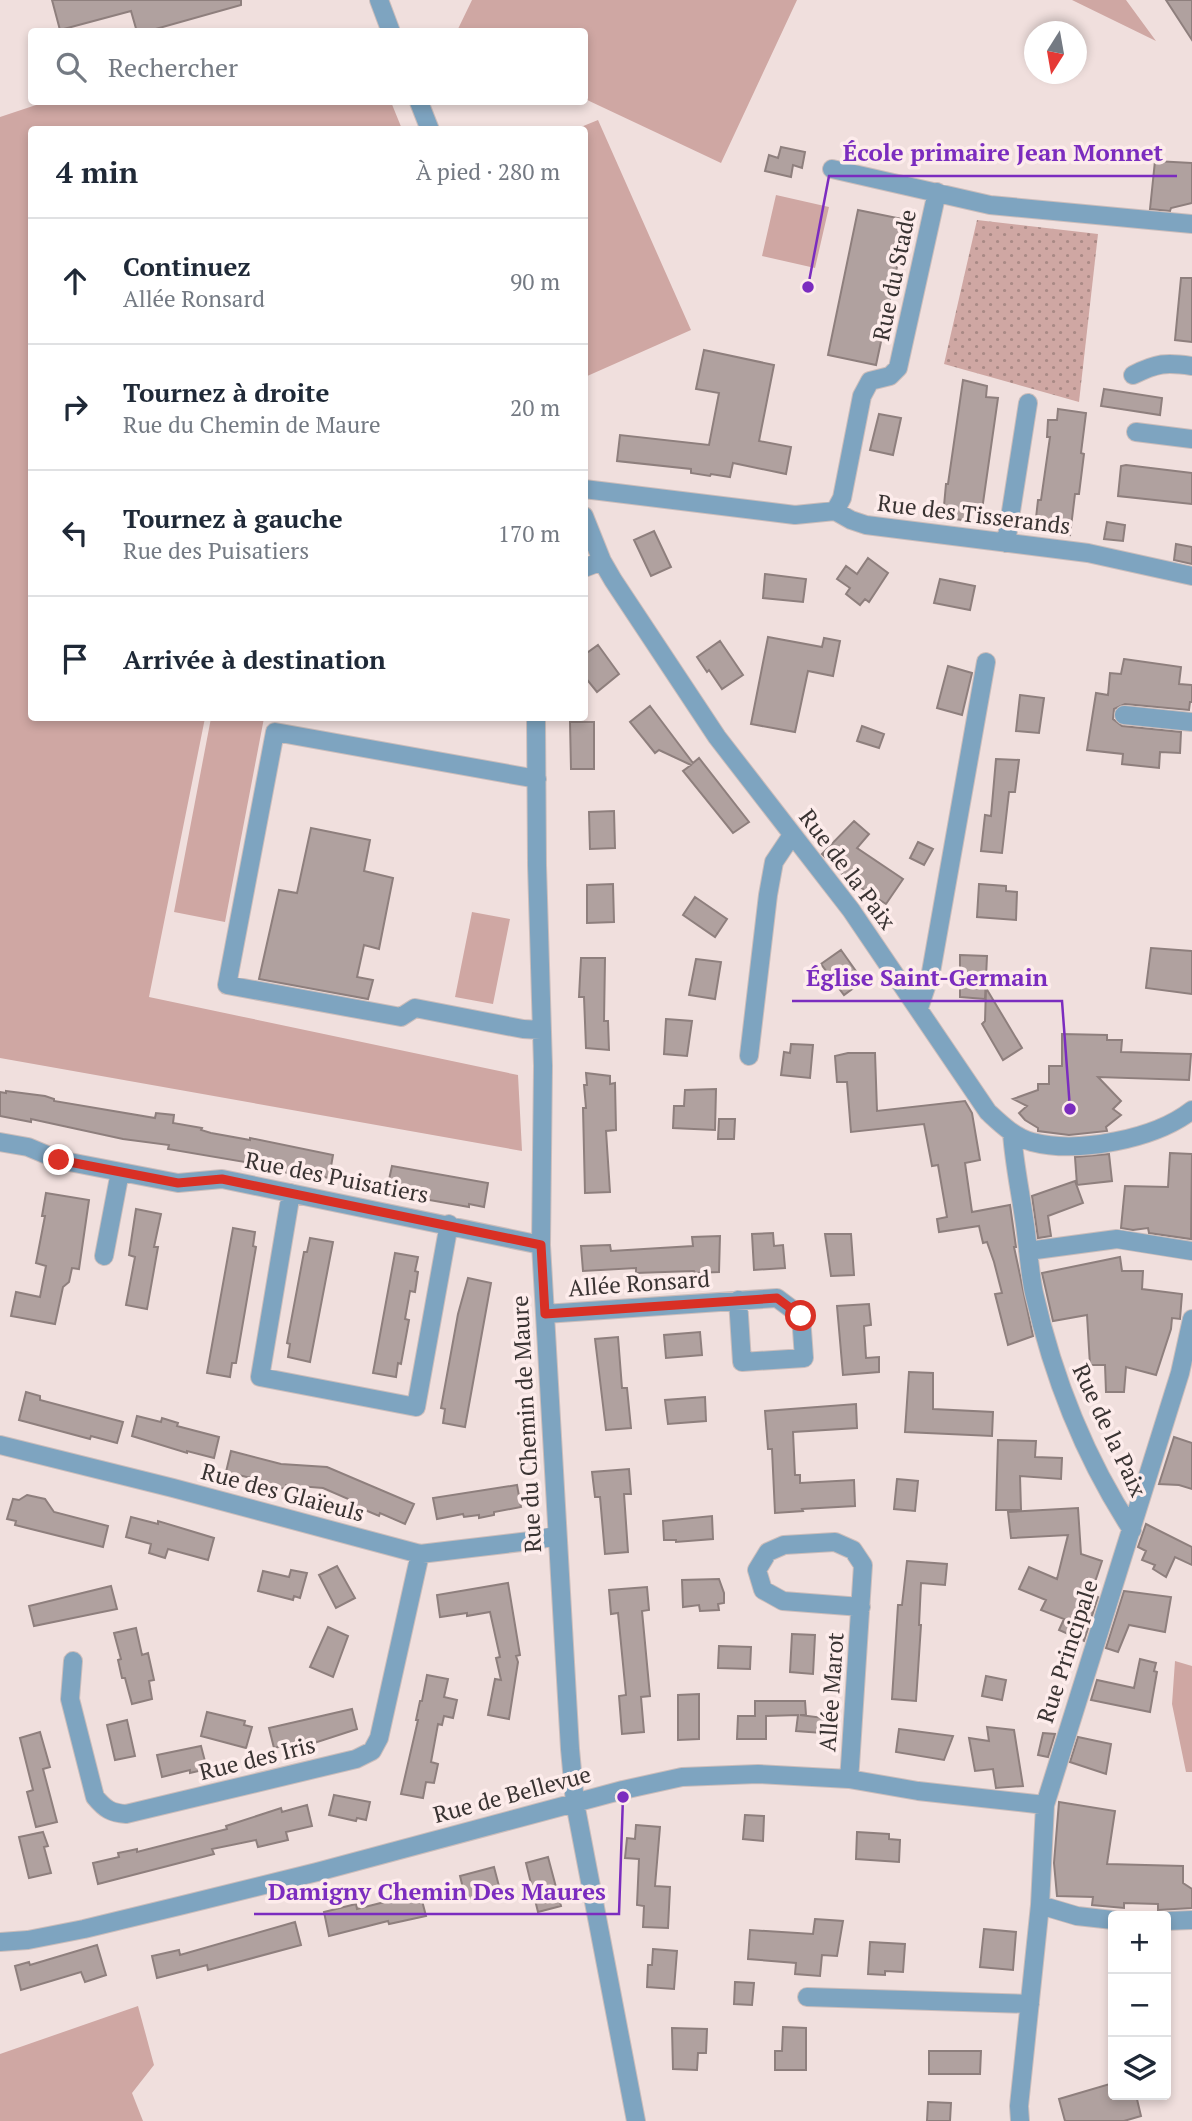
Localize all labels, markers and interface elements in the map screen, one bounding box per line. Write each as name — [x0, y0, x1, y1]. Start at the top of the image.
north arrow — [1024, 21, 1087, 84]
search box — [28, 28, 588, 105]
icon: search — [52, 48, 90, 86]
text: Rechercher — [108, 50, 238, 84]
callout: École primaire Jean Monnet — [829, 131, 1177, 176]
text: École primaire Jean Monnet — [843, 136, 1164, 168]
text: 4 min — [56, 152, 138, 192]
text: À pied · 280 m — [416, 156, 560, 187]
street label: Rue du Stade — [865, 207, 923, 343]
text: Continuez — [123, 249, 251, 283]
icon: ahead — [56, 262, 94, 300]
text: 90 m — [510, 266, 560, 297]
text: Allée Ronsard — [123, 283, 265, 314]
text: Tournez à droite — [123, 375, 329, 409]
icon: right — [56, 388, 94, 426]
text: 20 m — [510, 392, 560, 423]
text: Rue du Chemin de Maure — [123, 409, 381, 440]
street label: Rue des Tisserands — [876, 487, 1072, 541]
text: Tournez à gauche — [123, 501, 343, 535]
icon: left — [56, 514, 94, 552]
text: 170 m — [498, 518, 560, 549]
text: Rue des Puisatiers — [123, 535, 309, 566]
icon: arrive — [56, 640, 94, 678]
text: Arrivée à destination — [123, 642, 386, 676]
street label: Rue de la Paix — [793, 802, 904, 936]
callout: Église Saint-Germain — [792, 956, 1062, 1001]
text: Église Saint-Germain — [806, 961, 1049, 993]
route end — [43, 1144, 74, 1175]
street label: Rue des Puisatiers — [243, 1144, 431, 1210]
street label: Allée Ronsard — [567, 1263, 711, 1303]
street label: Rue du Chemin de Maure — [504, 1295, 548, 1553]
route start — [785, 1300, 816, 1331]
street label: Rue de la Paix — [1066, 1359, 1154, 1502]
street label: Rue des Glaïeuls — [198, 1455, 368, 1529]
street label: Rue Principale — [1029, 1575, 1105, 1727]
street label: Allée Marot — [811, 1631, 851, 1753]
street label: Rue des Iris — [196, 1729, 318, 1787]
street label: Rue de Bellevue — [430, 1758, 594, 1830]
callout: Damigny Chemin Des Maures — [254, 1869, 619, 1914]
text: Damigny Chemin Des Maures — [268, 1875, 606, 1907]
map controls — [1108, 1911, 1171, 2100]
button: + — [1108, 1911, 1171, 1974]
button: − — [1108, 1974, 1171, 2037]
button: layers — [1108, 2037, 1171, 2100]

